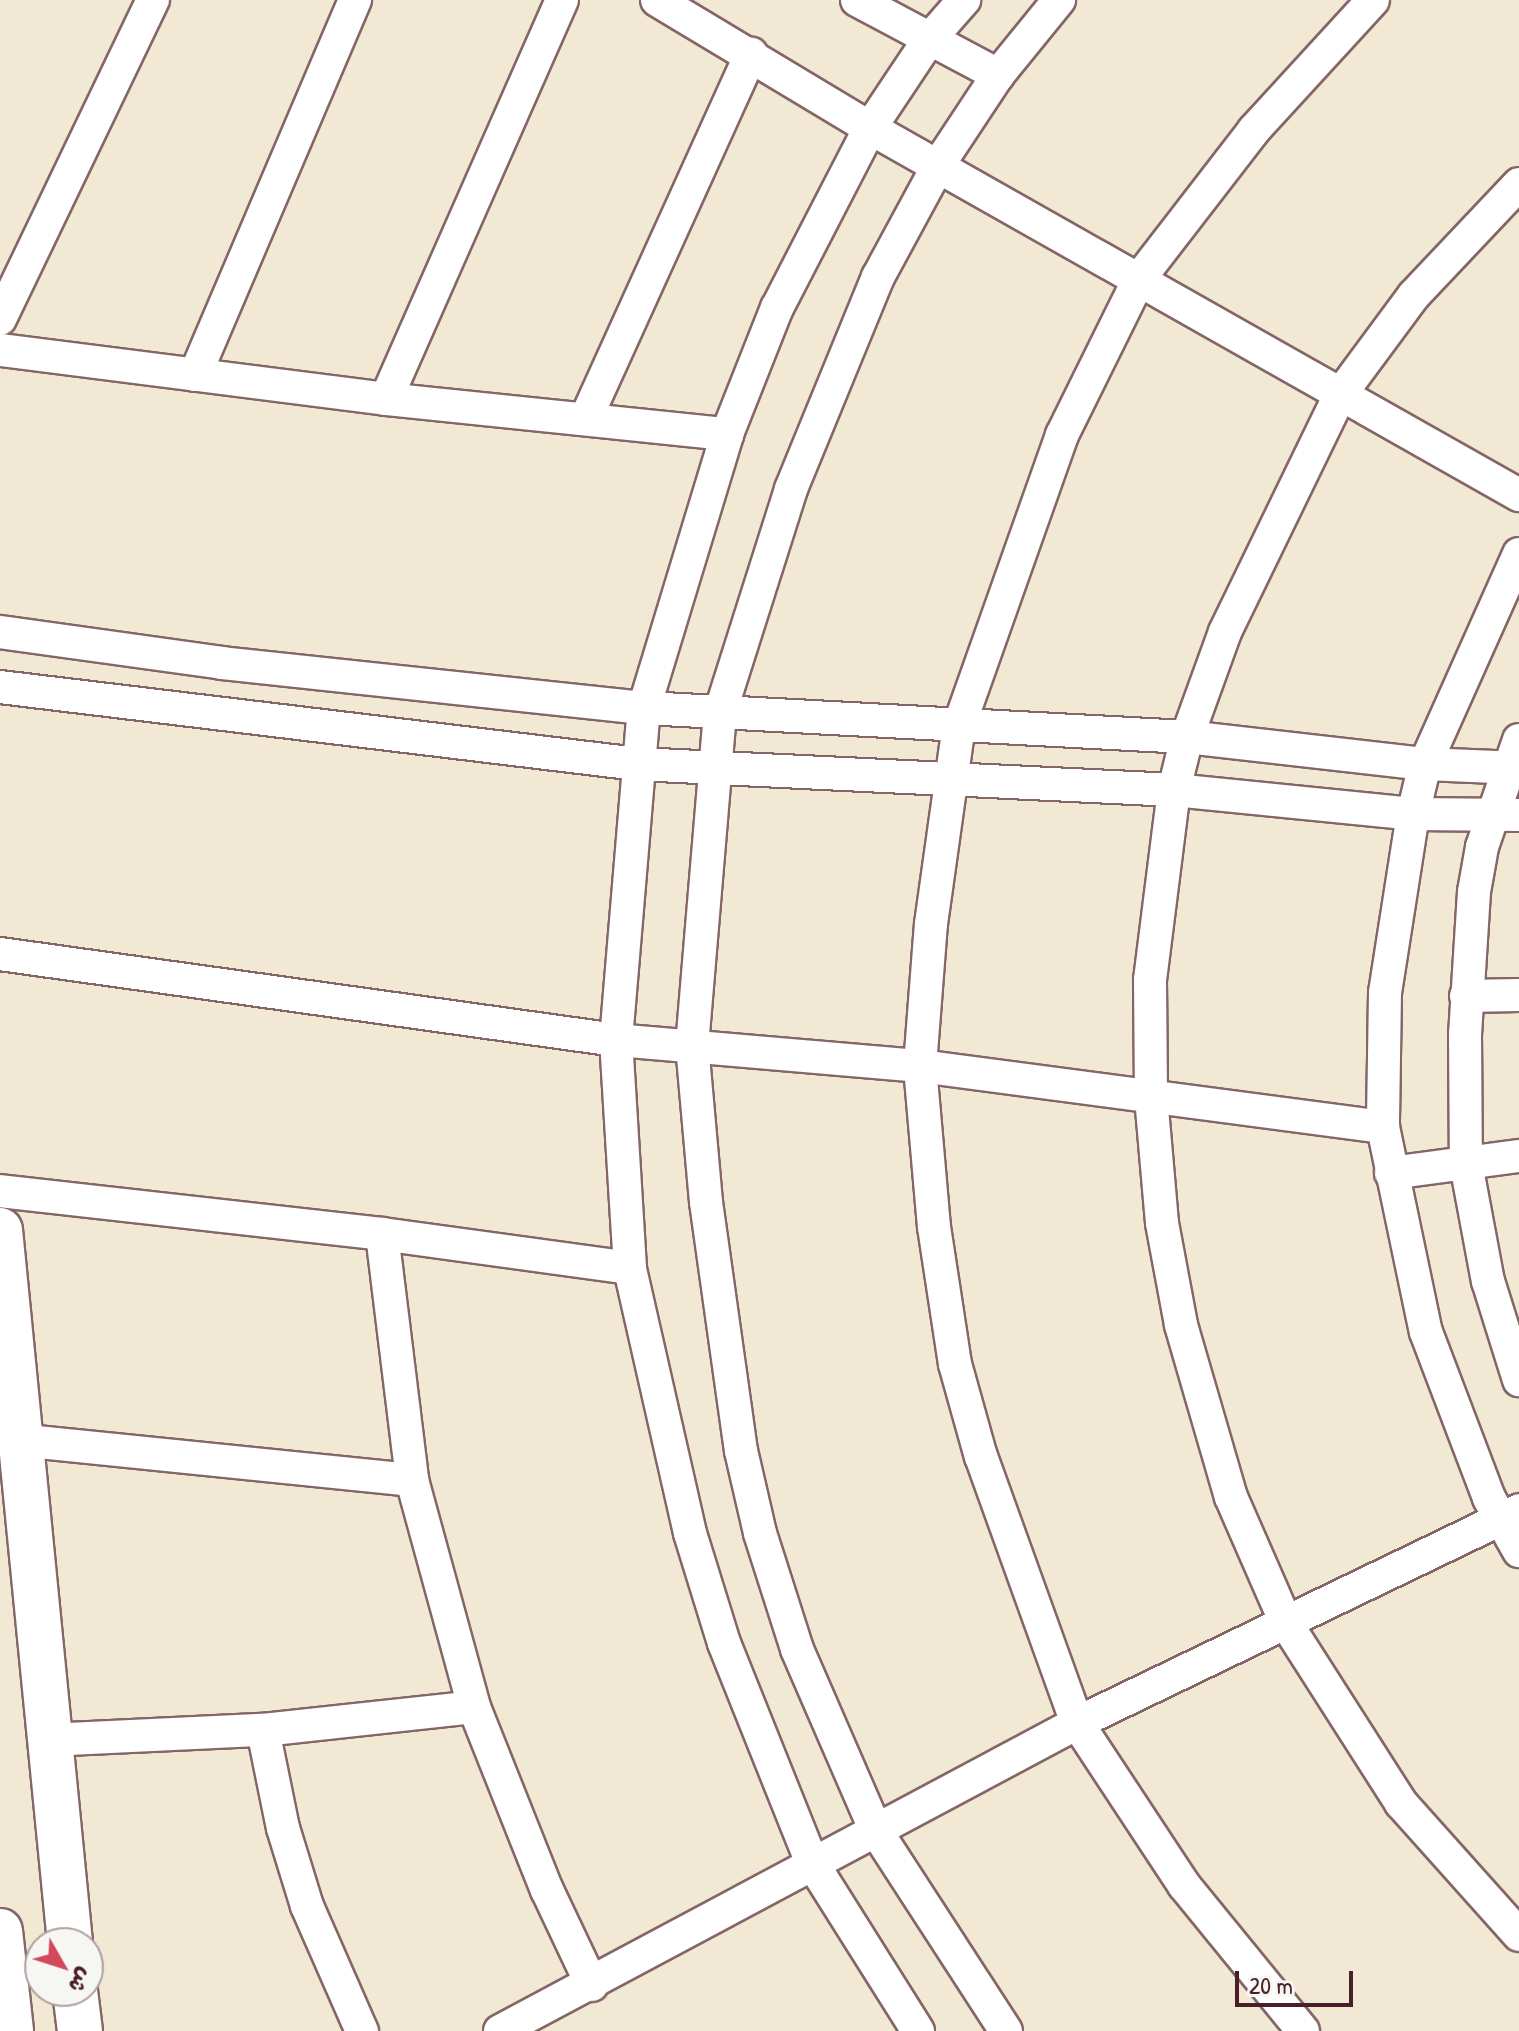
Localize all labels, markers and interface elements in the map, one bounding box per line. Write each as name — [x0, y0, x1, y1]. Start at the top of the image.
north arrow — [24, 1927, 104, 2007]
scale bar — [1239, 1955, 1357, 2005]
text: ش — [62, 1962, 100, 2000]
text: 20 m — [1249, 1969, 1293, 2001]

